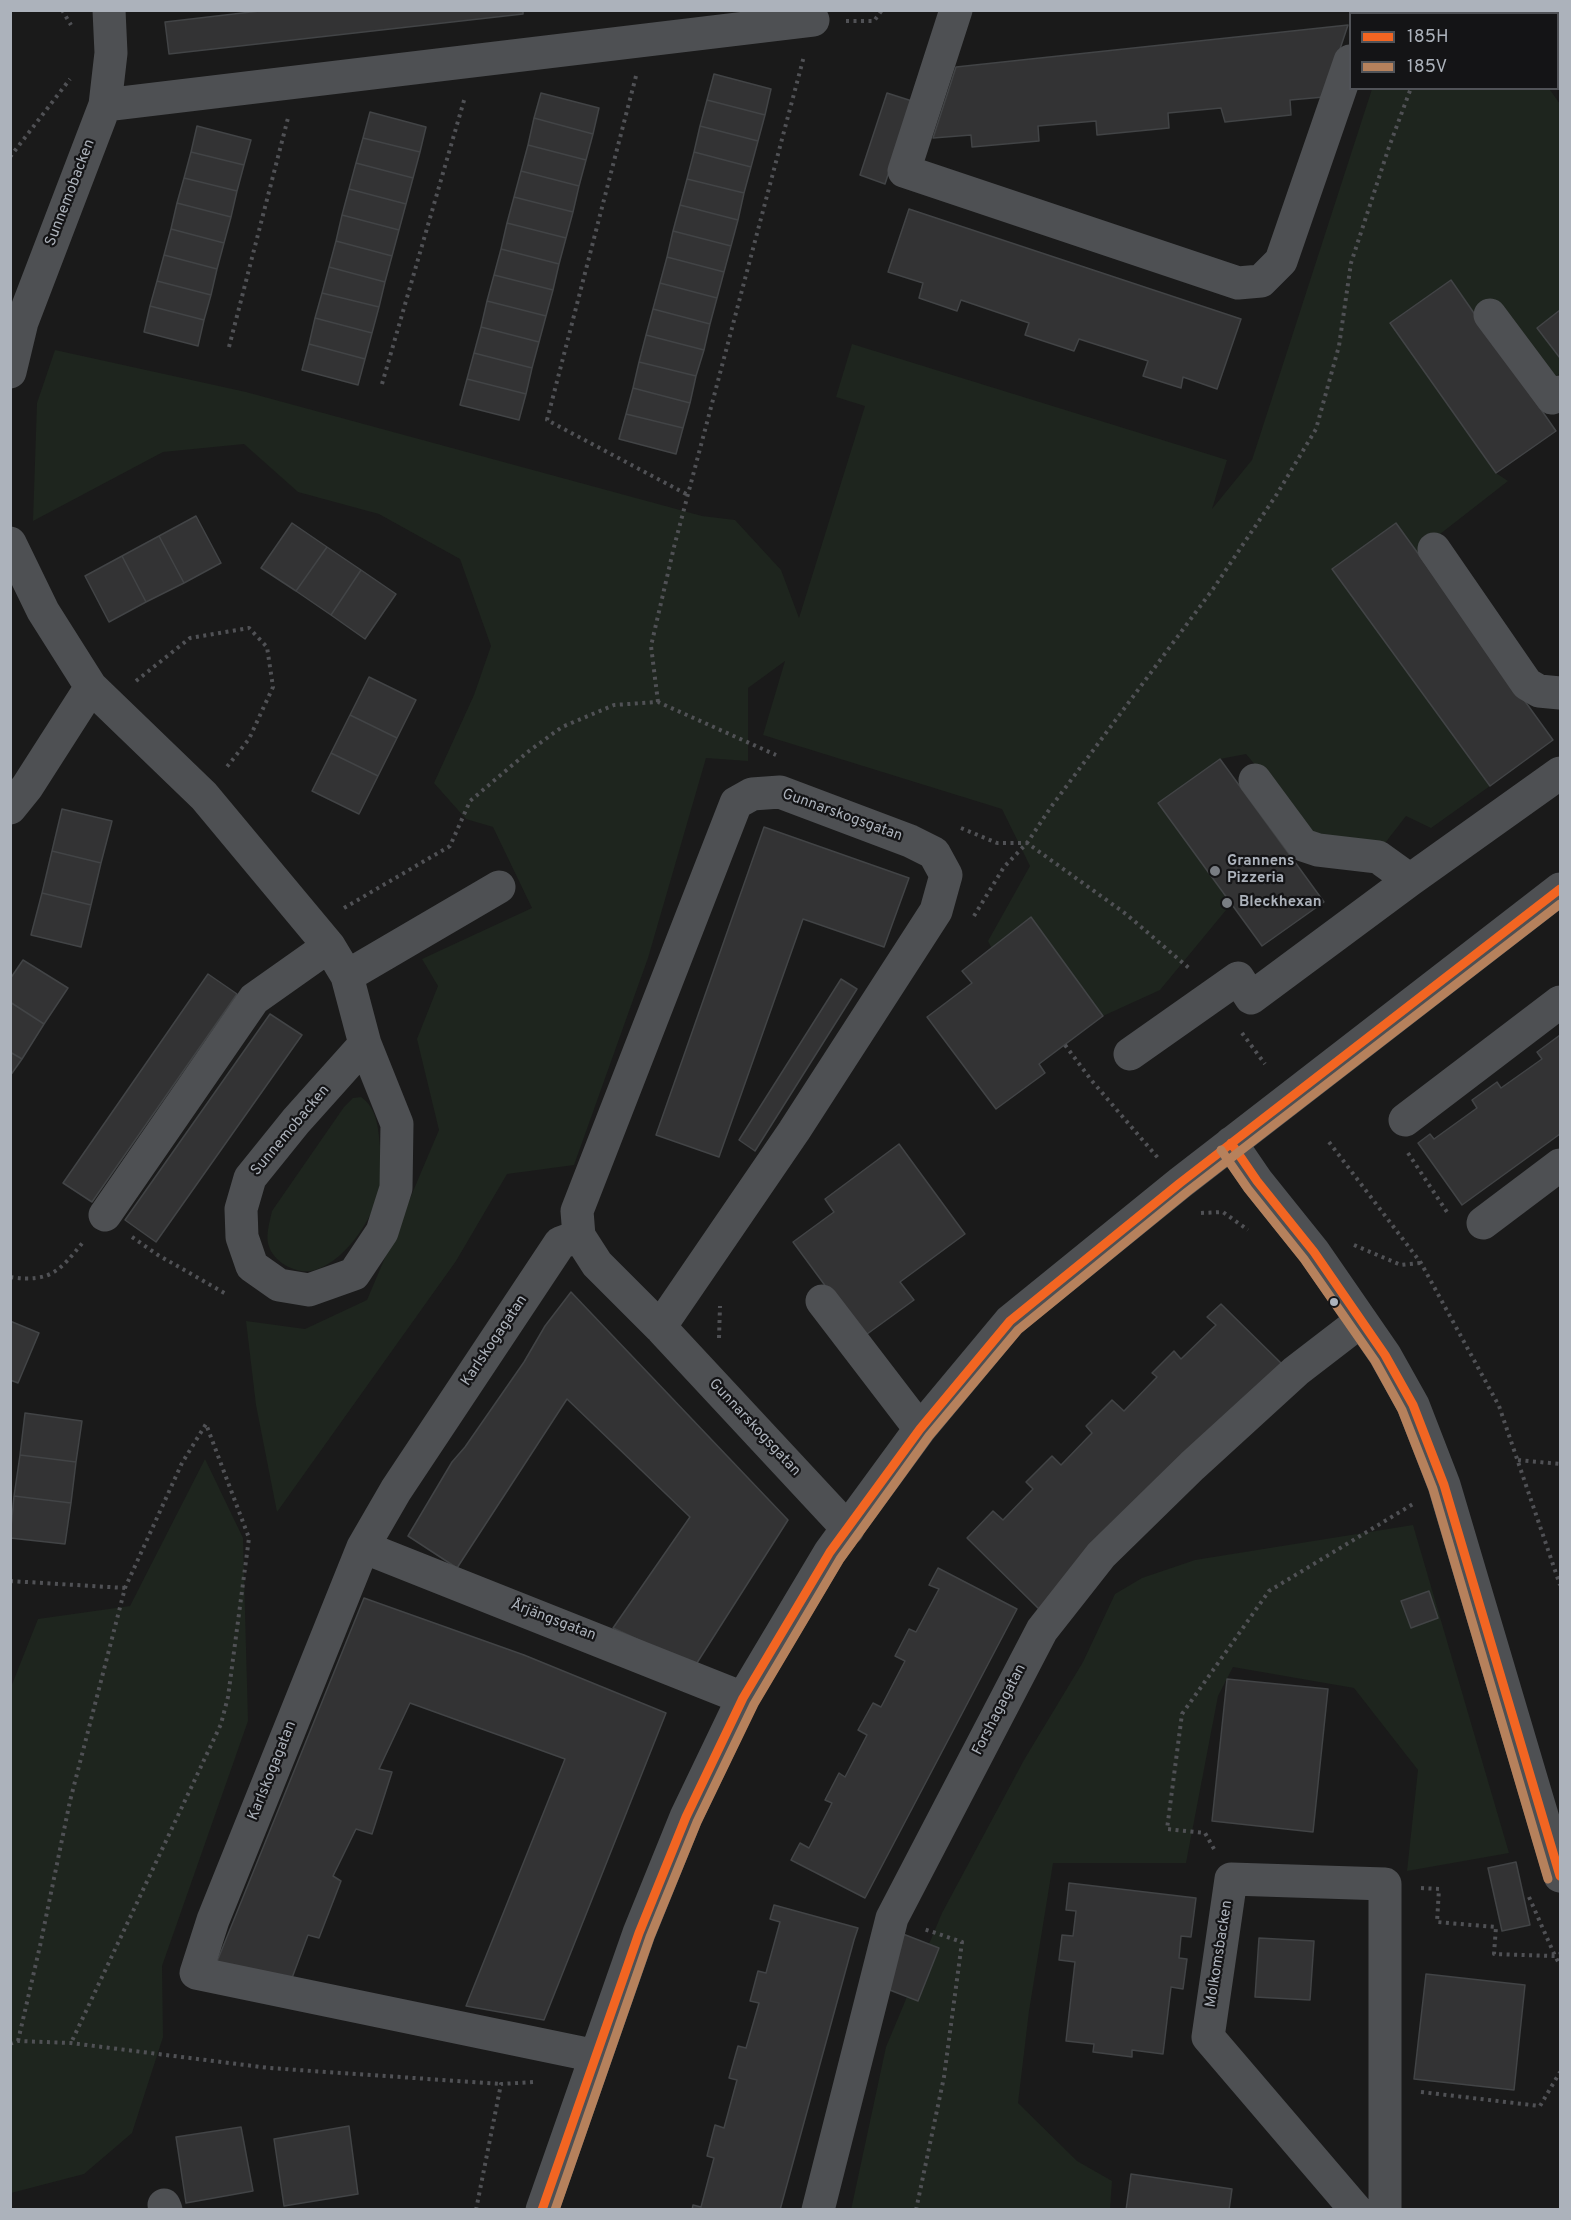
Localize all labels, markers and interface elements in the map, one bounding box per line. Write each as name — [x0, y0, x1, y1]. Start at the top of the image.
legend — [1349, 12, 1559, 90]
text: 185H — [1407, 26, 1449, 49]
text: 185V — [1407, 56, 1447, 79]
street label: Sunnemobacken — [42, 137, 100, 249]
street label: Gunnarskogsgatan — [779, 786, 905, 846]
place label: Grannens Pizzeria — [1227, 853, 1294, 888]
marker: Grannens Pizzeria — [1208, 864, 1222, 878]
place label: Bleckhexan — [1239, 894, 1322, 912]
marker: Bleckhexan — [1220, 896, 1234, 910]
street label: Sunnemobacken — [248, 1082, 334, 1180]
street label: Karlskogagatan — [458, 1292, 532, 1390]
unlabelled marker — [1328, 1296, 1340, 1308]
street label: Gunnarskogsgatan — [704, 1376, 804, 1480]
street label: Årjängsgatan — [508, 1596, 598, 1646]
street label: Forshagagatan — [969, 1661, 1031, 1759]
street label: Karlskogagatan — [245, 1719, 301, 1823]
street label: Molkomsbacken — [1203, 1899, 1237, 2009]

